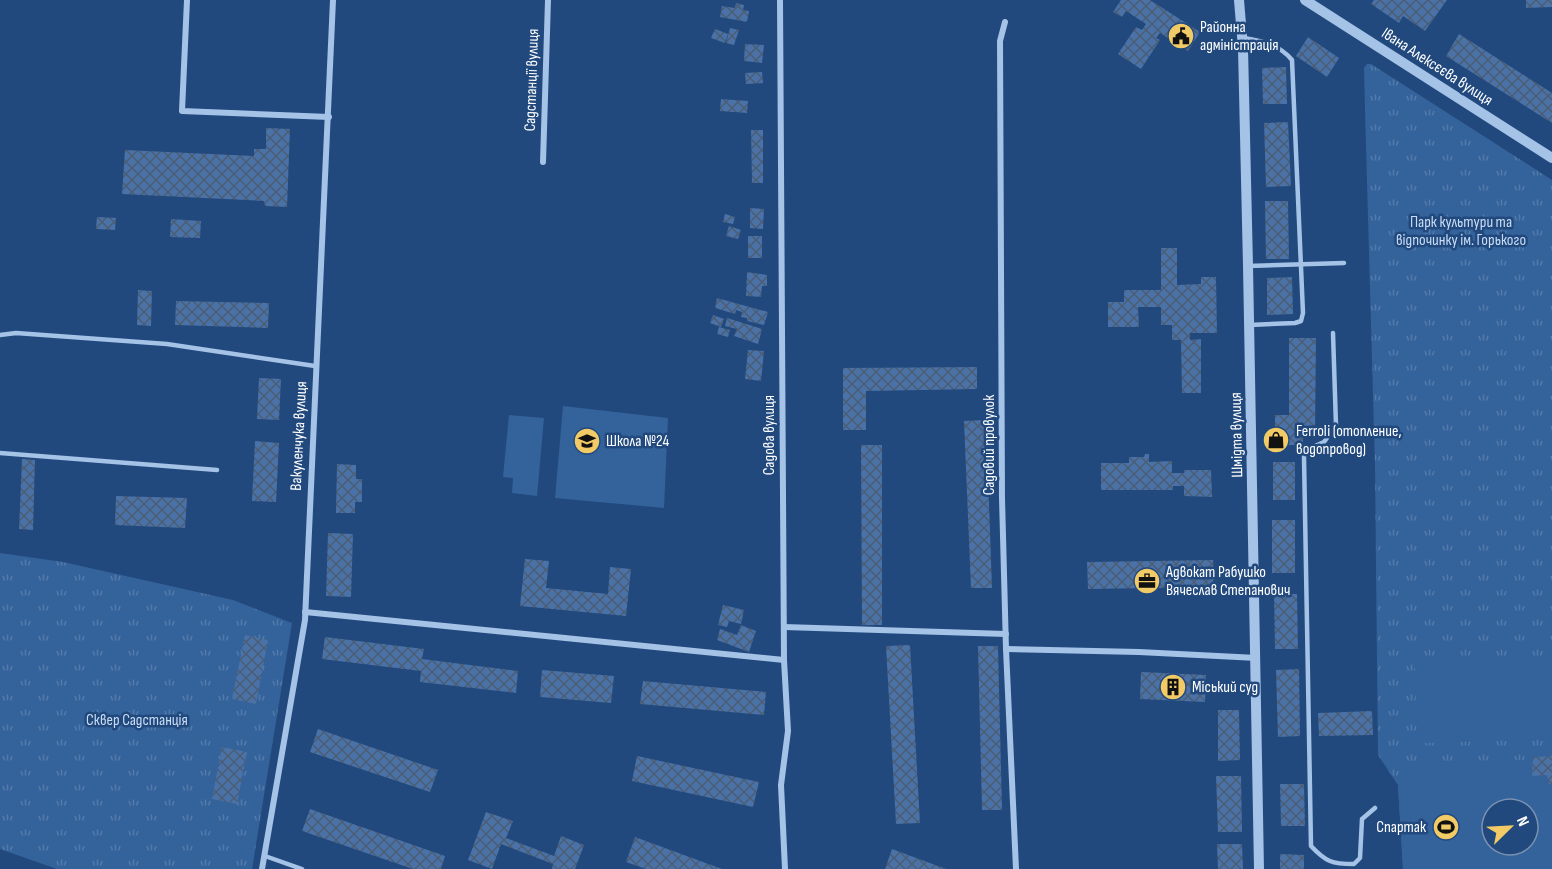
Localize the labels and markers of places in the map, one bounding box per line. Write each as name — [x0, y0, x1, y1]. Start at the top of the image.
place label: Районна адміністрація — [1200, 18, 1279, 55]
public building icon: Районна адміністрація — [1166, 21, 1196, 51]
place label: Ferroli (отопление, водопровод) — [1296, 422, 1401, 459]
shop icon: Ferroli (отопление, водопровод) — [1261, 425, 1291, 455]
school or university icon: Школа №24 — [572, 426, 602, 456]
place label: Школа №24 — [606, 432, 670, 451]
place label: Адвокат Рабушко Вячеслав Степанович — [1165, 563, 1290, 600]
office icon: Адвокат Рабушко Вячеслав Степанович — [1132, 566, 1162, 596]
building icon: Міський суд — [1158, 672, 1188, 702]
place label: Міський суд — [1192, 678, 1258, 697]
sports icon: Спартак — [1431, 812, 1461, 842]
place label: Спартак — [1376, 818, 1427, 837]

